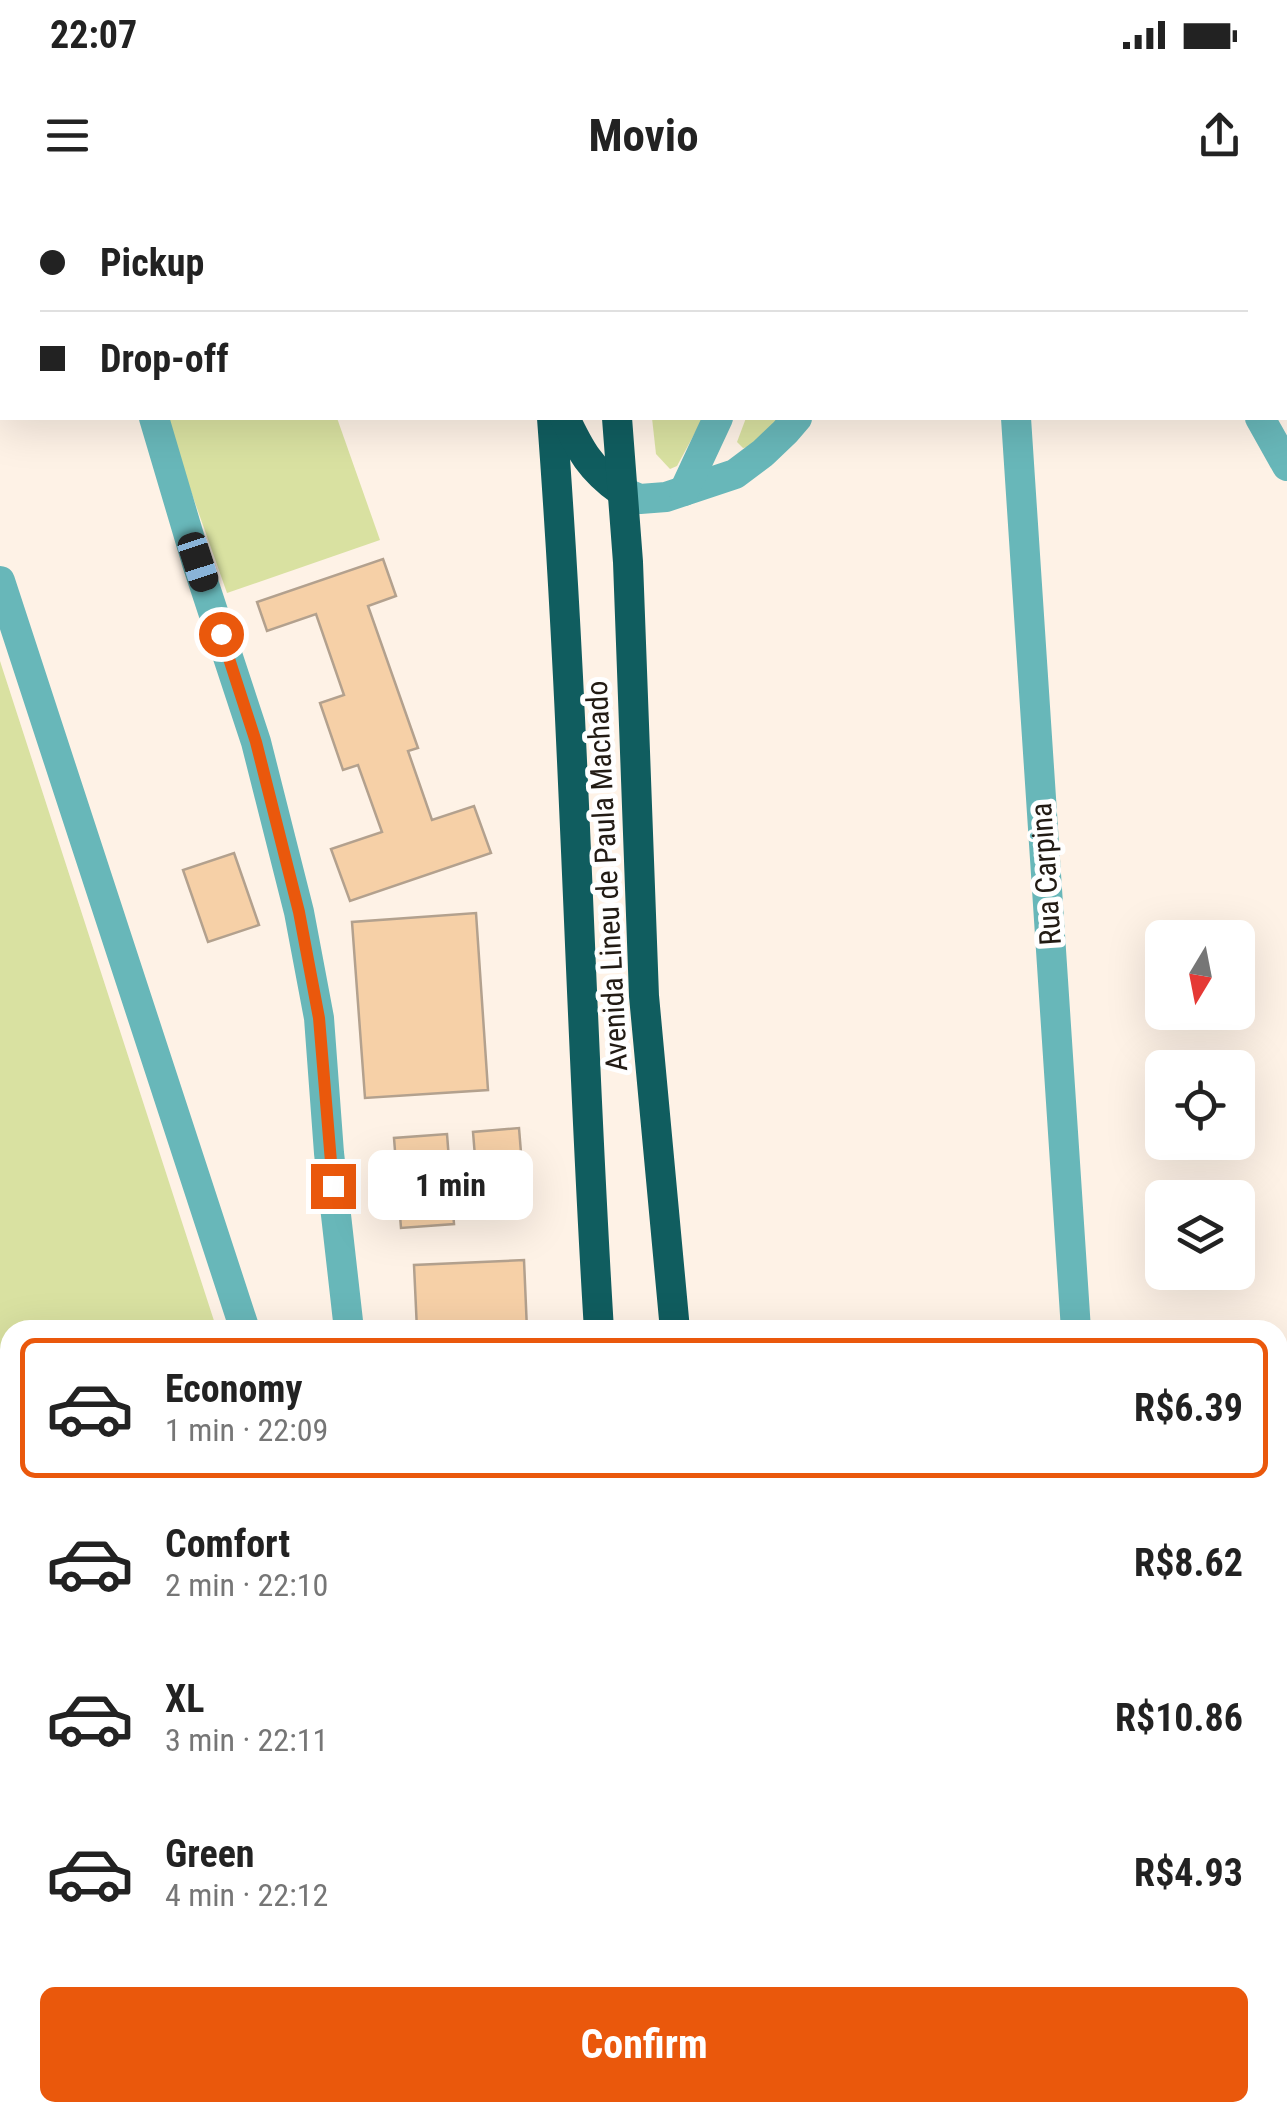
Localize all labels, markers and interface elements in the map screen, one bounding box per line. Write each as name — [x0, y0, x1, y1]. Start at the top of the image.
text: 22:07 — [50, 13, 137, 57]
icon: menu — [40, 108, 95, 163]
icon: share — [1192, 108, 1247, 163]
text: Movio — [588, 109, 699, 162]
text: Pickup — [100, 241, 204, 285]
text: Drop-off — [100, 337, 229, 381]
car — [174, 529, 222, 595]
route start — [199, 612, 244, 657]
street label: Avenida Lineu de Paula Machado — [579, 680, 634, 1072]
street label: Rua Carpina — [1023, 802, 1068, 946]
north arrow — [1145, 920, 1255, 1030]
map controls — [1145, 920, 1255, 1290]
button: locate — [1145, 1050, 1255, 1160]
callout: 1 min — [368, 1151, 533, 1221]
route end — [311, 1164, 356, 1209]
text: 1 min — [415, 1166, 486, 1204]
button: layers — [1145, 1180, 1255, 1290]
icon: car — [45, 1363, 135, 1453]
text: Economy — [165, 1367, 302, 1411]
text: R$6.39 — [1134, 1386, 1243, 1430]
text: 1 min · 22:09 — [165, 1411, 328, 1449]
icon: car — [45, 1518, 135, 1608]
text: Comfort — [165, 1522, 290, 1566]
text: R$8.62 — [1134, 1541, 1243, 1585]
text: 2 min · 22:10 — [165, 1566, 328, 1604]
icon: car — [45, 1673, 135, 1763]
text: XL — [165, 1677, 204, 1721]
text: R$10.86 — [1115, 1696, 1243, 1740]
text: 3 min · 22:11 — [165, 1721, 328, 1759]
icon: car — [45, 1828, 135, 1918]
text: Green — [165, 1832, 255, 1876]
text: R$4.93 — [1134, 1851, 1243, 1895]
text: 4 min · 22:12 — [165, 1876, 328, 1914]
button: Confirm — [40, 1987, 1248, 2102]

